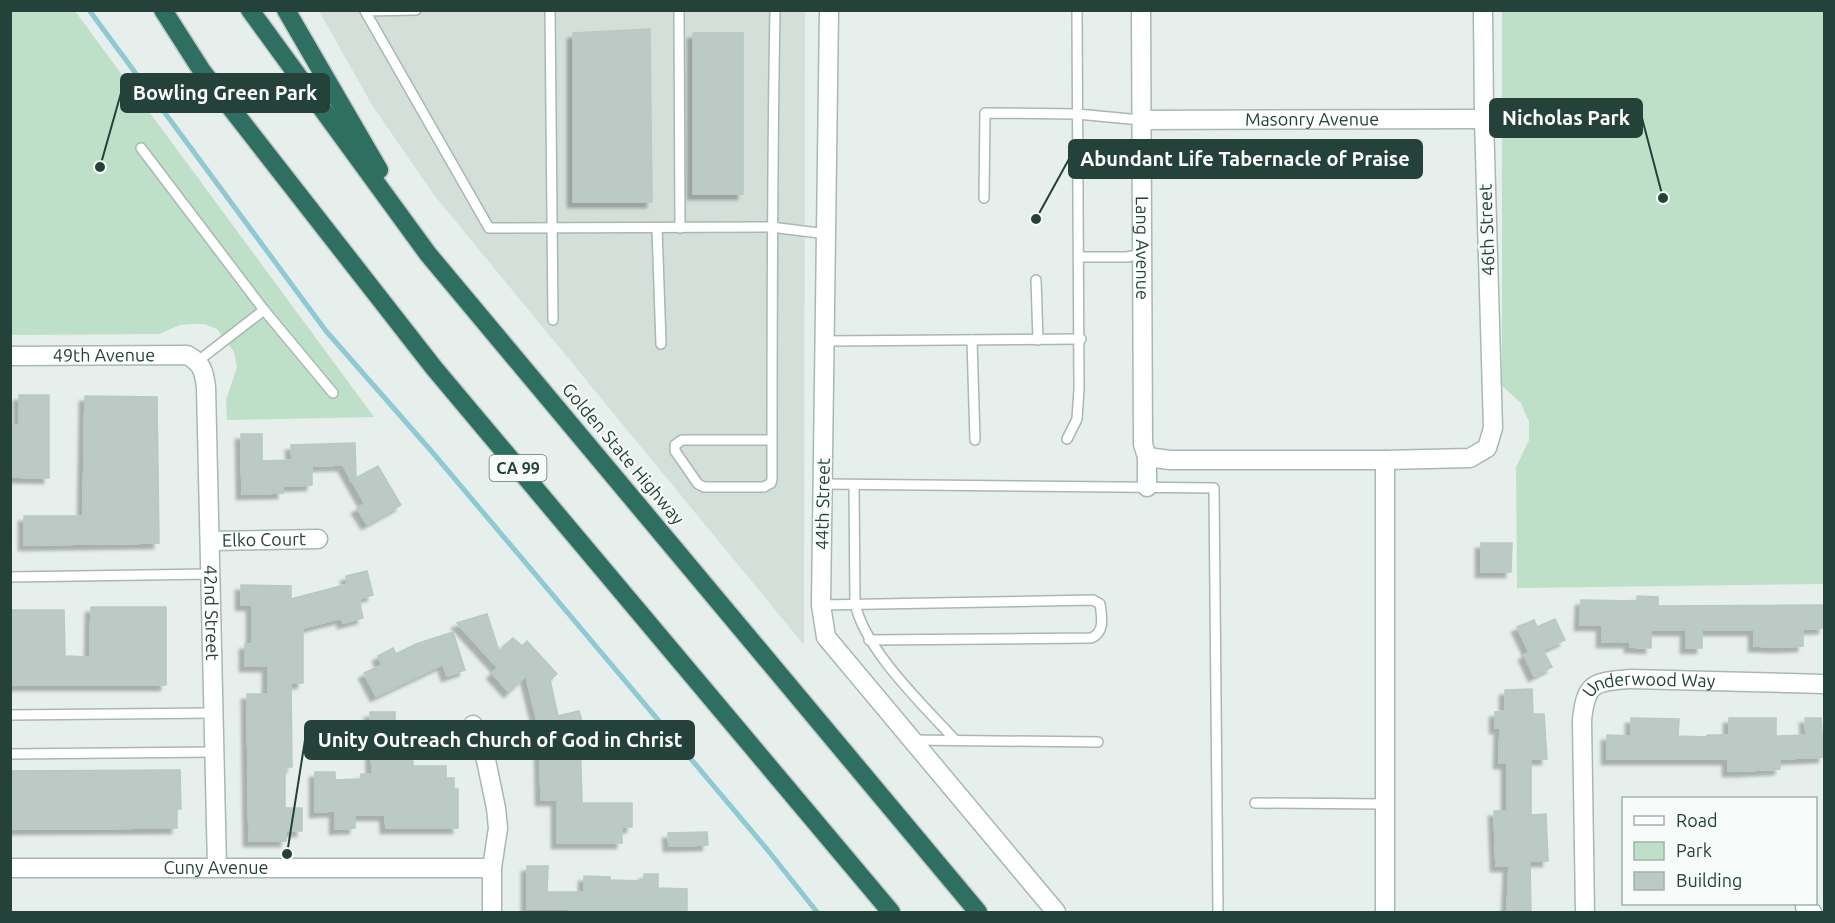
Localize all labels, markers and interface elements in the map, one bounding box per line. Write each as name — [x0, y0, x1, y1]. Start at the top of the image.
callout: Bowling Green Park — [121, 74, 329, 112]
text: Bowling Green Park — [133, 81, 317, 104]
callout: Nicholas Park — [1490, 99, 1642, 137]
text: Nicholas Park — [1502, 106, 1630, 129]
street label: Masonry Avenue — [1245, 108, 1379, 129]
callout: Abundant Life Tabernacle of Praise — [1069, 140, 1422, 178]
text: Abundant Life Tabernacle of Praise — [1080, 147, 1410, 170]
street label: 46th Street — [1474, 184, 1498, 276]
street label: Lang Avenue — [1133, 196, 1153, 300]
street label: 49th Avenue — [53, 344, 155, 365]
street label: Golden State Highway — [559, 379, 689, 528]
road number: CA 99 — [490, 455, 546, 481]
street label: 44th Street — [811, 458, 833, 550]
street label: Elko Court — [222, 528, 306, 550]
street label: 42nd Street — [201, 565, 223, 661]
street label: Underwood Way — [1578, 668, 1716, 701]
callout: Unity Outreach Church of God in Christ — [305, 721, 694, 759]
text: Unity Outreach Church of God in Christ — [318, 728, 683, 751]
legend — [1622, 797, 1817, 905]
text: Road — [1676, 810, 1718, 830]
text: Park — [1676, 840, 1712, 860]
street label: Cuny Avenue — [164, 857, 268, 877]
text: Building — [1676, 870, 1742, 890]

